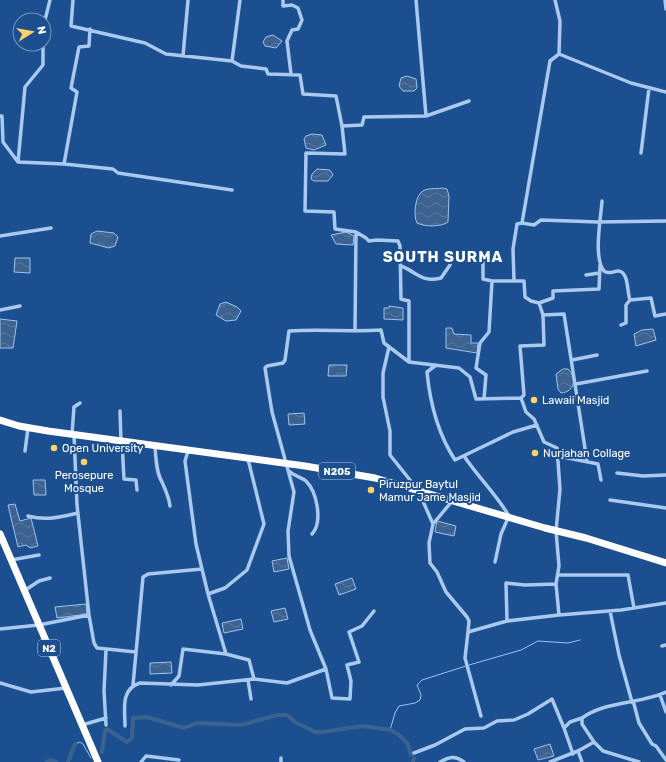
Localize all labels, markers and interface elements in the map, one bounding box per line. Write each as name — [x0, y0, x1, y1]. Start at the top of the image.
north arrow — [12, 12, 52, 52]
text: N — [34, 25, 48, 35]
district label: SOUTH SURMA — [383, 248, 503, 266]
place label: Lawaii Masjid — [542, 394, 609, 407]
marker: Lawaii Masjid — [529, 395, 539, 405]
place label: Open University — [62, 442, 143, 455]
marker: Open University — [49, 443, 59, 453]
place label: Nurjahan Collage — [543, 447, 630, 460]
marker: Nurjahan Collage — [530, 448, 540, 458]
marker: Perosepure Mosque — [79, 457, 89, 467]
road number: N205 — [319, 463, 355, 479]
place label: Perosepure Mosque — [55, 469, 113, 495]
place label: Piruzpur Baytul Mamur Jame Masjid — [379, 478, 481, 504]
marker: Piruzpur Baytul Mamur Jame Masjid — [366, 485, 376, 495]
road number: N2 — [38, 640, 60, 656]

